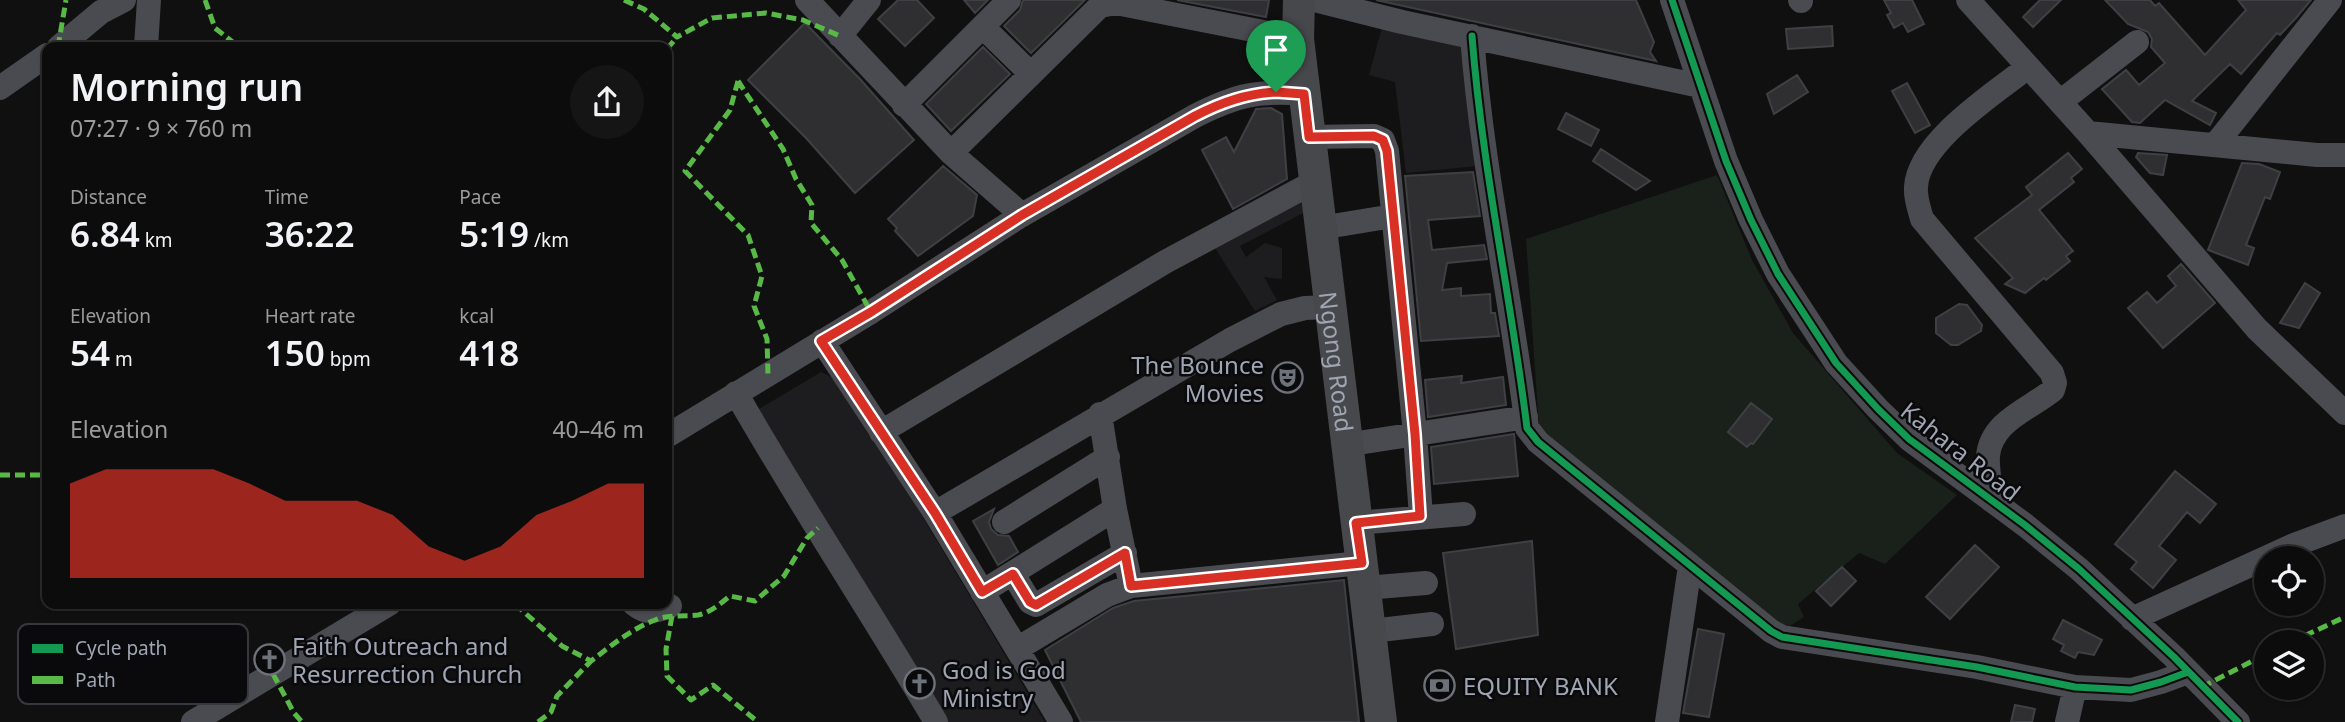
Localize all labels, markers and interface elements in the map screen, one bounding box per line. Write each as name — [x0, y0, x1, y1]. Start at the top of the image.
pin — [1246, 20, 1306, 92]
icon: arrive — [1257, 31, 1295, 69]
text: Morning run — [70, 60, 303, 112]
button: share — [570, 65, 644, 139]
text: 07:27 · 9 × 760 m — [70, 112, 252, 144]
text: Distance — [70, 184, 147, 210]
text: Time — [265, 184, 309, 210]
text: Pace — [459, 184, 501, 210]
text: 6.84 — [70, 210, 140, 257]
text: 36:22 — [265, 210, 354, 257]
text: 5:19 — [459, 210, 529, 257]
text: km — [140, 227, 173, 253]
text: /km — [529, 227, 569, 253]
street label: Ngong Road — [1312, 290, 1362, 434]
text: Elevation — [70, 303, 151, 329]
text: Heart rate — [265, 303, 355, 329]
text: kcal — [459, 303, 494, 329]
text: 54 — [70, 329, 110, 376]
text: 150 — [265, 329, 325, 376]
text: 418 — [459, 329, 519, 376]
text: m — [110, 346, 133, 372]
text: bpm — [325, 346, 371, 372]
place label: The Bounce Movies — [1131, 348, 1264, 409]
theatre icon: The Bounce Movies — [1270, 361, 1304, 395]
street label: Kahara Road — [1894, 394, 2028, 508]
text: Elevation — [70, 413, 168, 445]
text: 40–46 m — [552, 413, 644, 445]
map controls — [2254, 546, 2324, 700]
button: locate — [2254, 546, 2324, 616]
legend — [18, 624, 248, 704]
place label: Faith Outreach and Resurrection Church — [292, 629, 522, 690]
button: layers — [2254, 630, 2324, 700]
text: Cycle path — [75, 635, 167, 661]
church icon: Faith Outreach and Resurrection Church — [252, 642, 286, 676]
place label: God is God Ministry — [942, 653, 1066, 714]
church icon: God is God Ministry — [902, 666, 936, 700]
text: Path — [75, 667, 116, 693]
bank icon: EQUITY BANK — [1423, 668, 1457, 702]
place label: EQUITY BANK — [1463, 669, 1618, 702]

